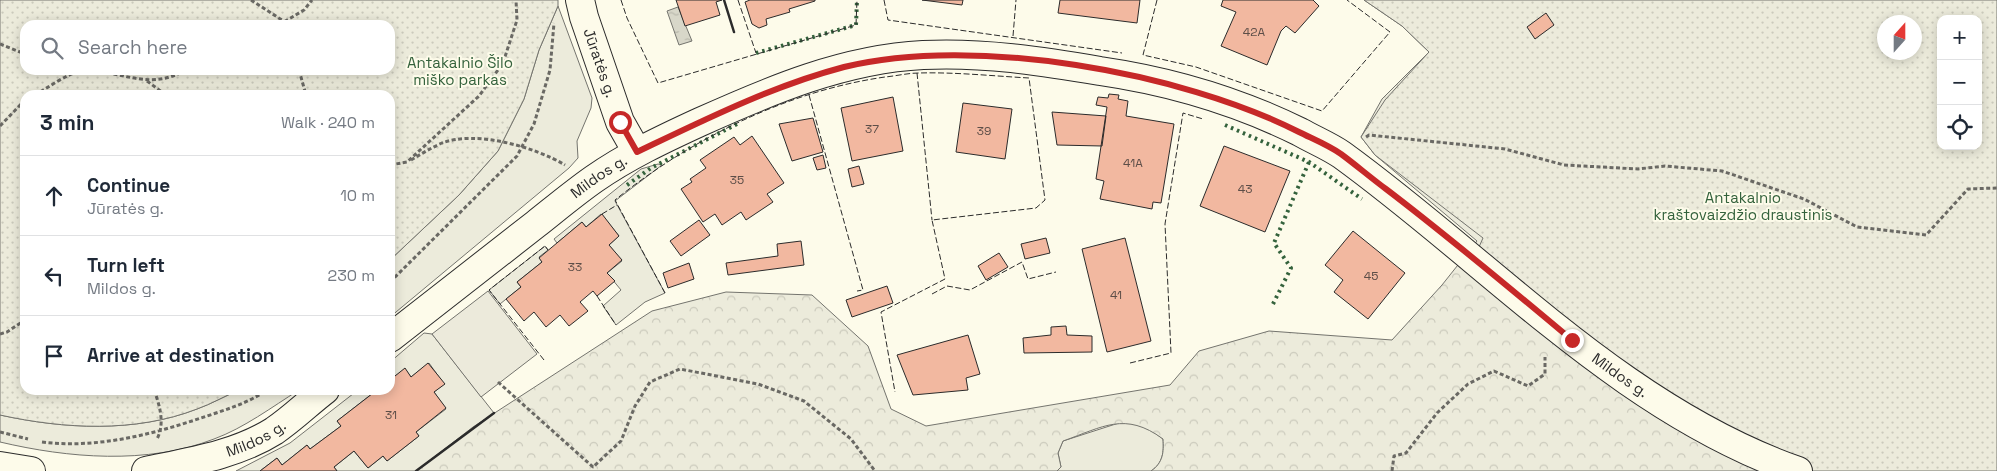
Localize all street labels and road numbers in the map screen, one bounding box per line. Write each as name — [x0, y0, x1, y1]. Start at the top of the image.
street label: Jūratės g. — [580, 26, 621, 100]
street label: Mildos g. — [566, 150, 630, 202]
street label: Mildos g. — [1588, 348, 1652, 401]
street label: Mildos g. — [223, 416, 289, 461]

